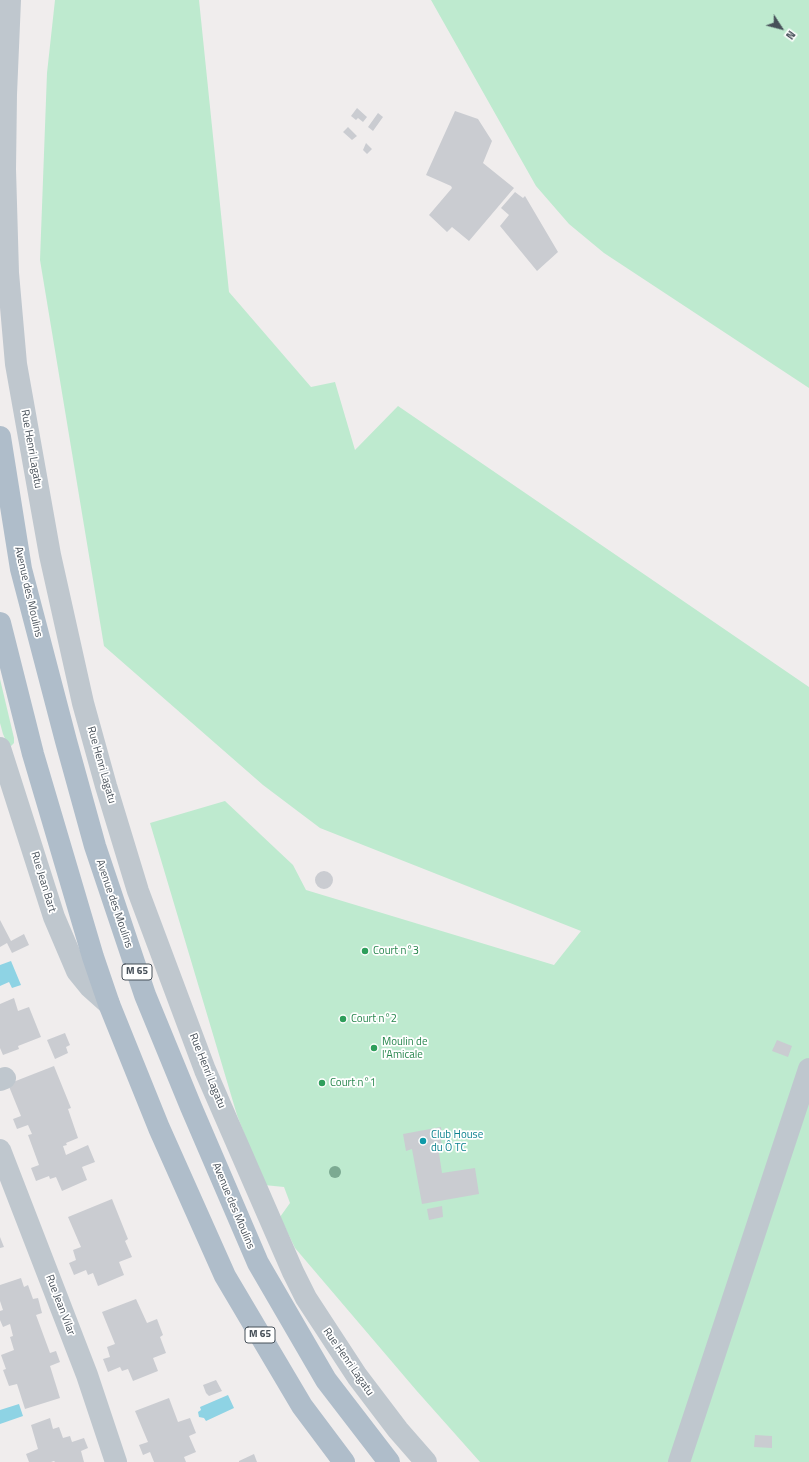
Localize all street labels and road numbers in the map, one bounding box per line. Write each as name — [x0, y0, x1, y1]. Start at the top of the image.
street label: Rue Henri Lagatu — [18, 409, 44, 489]
street label: Avenue des Moulins — [11, 545, 45, 639]
street label: Rue Henri Lagatu — [84, 725, 118, 805]
street label: Rue Jean Bart — [27, 850, 59, 914]
street label: Avenue des Moulins — [93, 858, 135, 950]
road number: M 65 — [122, 964, 152, 980]
street label: Rue Henri Lagatu — [186, 1032, 228, 1110]
street label: Avenue des Moulins — [209, 1161, 257, 1251]
street label: Rue Jean Vilar — [42, 1273, 78, 1337]
street label: Rue Henri Lagatu — [320, 1326, 376, 1398]
road number: M 65 — [245, 1327, 275, 1343]

